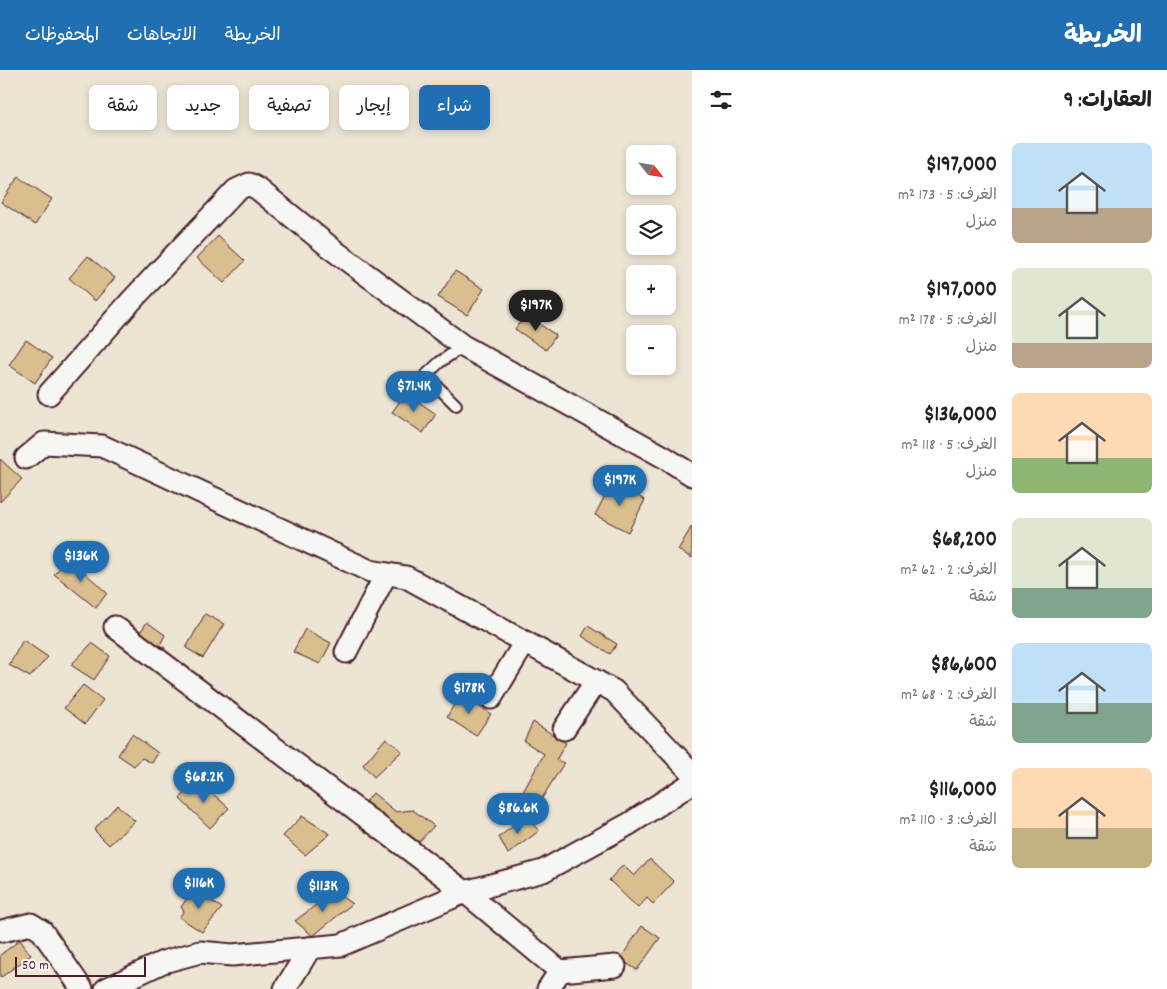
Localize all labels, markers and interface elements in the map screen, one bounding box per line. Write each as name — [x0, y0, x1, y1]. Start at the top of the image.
text: الخريطة — [1064, 20, 1142, 54]
text: المحفوظات — [25, 24, 99, 49]
text: الاتجاهات — [127, 24, 197, 49]
text: الخريطة — [225, 24, 281, 49]
chip: شقة — [89, 85, 157, 130]
chip: جديد — [167, 85, 239, 130]
chip: تصفية — [249, 85, 329, 130]
chip: إيجار — [339, 85, 409, 130]
chip: شراء — [419, 85, 490, 130]
icon: filters — [707, 86, 735, 114]
text: العقارات: 9 — [1064, 87, 1152, 117]
north arrow — [626, 145, 676, 195]
map controls — [626, 145, 676, 375]
text: $197,000 — [926, 151, 997, 181]
icon: home — [1052, 163, 1112, 223]
text: الغرف: 5 · 173 m² — [898, 184, 997, 207]
button: layers — [626, 205, 676, 255]
text: منزل — [965, 211, 997, 234]
button: + — [626, 265, 676, 315]
text: $197,000 — [926, 276, 997, 306]
icon: home — [1052, 288, 1112, 348]
pin: $197K — [501, 290, 571, 332]
text: $197K — [520, 294, 552, 317]
text: الغرف: 5 · 178 m² — [899, 309, 997, 332]
button: − — [626, 325, 676, 375]
text: منزل — [965, 336, 997, 359]
pin: $71.4K — [373, 370, 455, 413]
text: $71.4K — [397, 375, 431, 398]
text: $136,000 — [924, 401, 997, 431]
icon: home — [1052, 413, 1112, 473]
text: الغرف: 5 · 118 m² — [901, 434, 997, 457]
text: منزل — [965, 461, 997, 484]
pin: $197K — [585, 464, 655, 507]
text: $197K — [604, 469, 636, 492]
text: $68,200 — [932, 526, 997, 556]
icon: home — [1052, 538, 1112, 598]
pin: $136K — [46, 540, 116, 583]
text: $136K — [64, 545, 98, 568]
text: الغرف: 2 · 62 m² — [900, 559, 997, 582]
text: شقة — [969, 586, 997, 609]
text: $86,600 — [930, 651, 997, 681]
icon: home — [1052, 663, 1112, 723]
pin: $178K — [434, 672, 504, 715]
text: $178K — [453, 677, 485, 700]
text: الغرف: 2 · 68 m² — [901, 684, 997, 707]
text: شقة — [969, 711, 997, 734]
pin: $68.2K — [163, 762, 245, 804]
text: $68.2K — [184, 766, 224, 789]
text: $116,000 — [929, 776, 997, 806]
icon: home — [1052, 788, 1112, 848]
pin: $86.6K — [477, 792, 559, 835]
text: $86.6K — [498, 797, 538, 820]
text: الغرف: 3 · 110 m² — [899, 809, 997, 832]
text: شقة — [969, 836, 997, 859]
pin: $116K — [164, 868, 234, 910]
pin: $113K — [288, 870, 358, 913]
text: $116K — [184, 872, 214, 895]
text: $113K — [308, 875, 338, 898]
scale bar — [15, 954, 146, 977]
text: 50 m — [22, 956, 49, 976]

